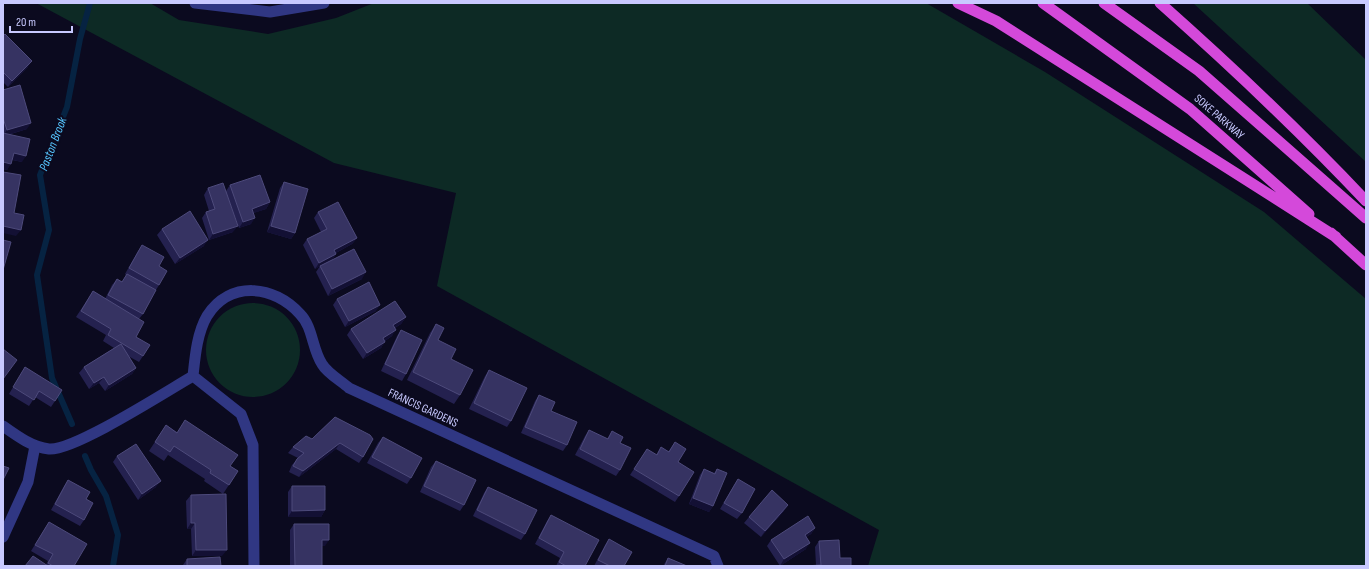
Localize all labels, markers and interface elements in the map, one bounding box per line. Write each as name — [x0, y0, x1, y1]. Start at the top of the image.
scale bar — [10, 8, 72, 34]
text: 20 m — [16, 15, 36, 30]
street label: SOKE PARKWAY — [1191, 91, 1247, 143]
water label: Paston Brook — [35, 114, 71, 173]
street label: FRANCIS GARDENS — [386, 385, 460, 431]

